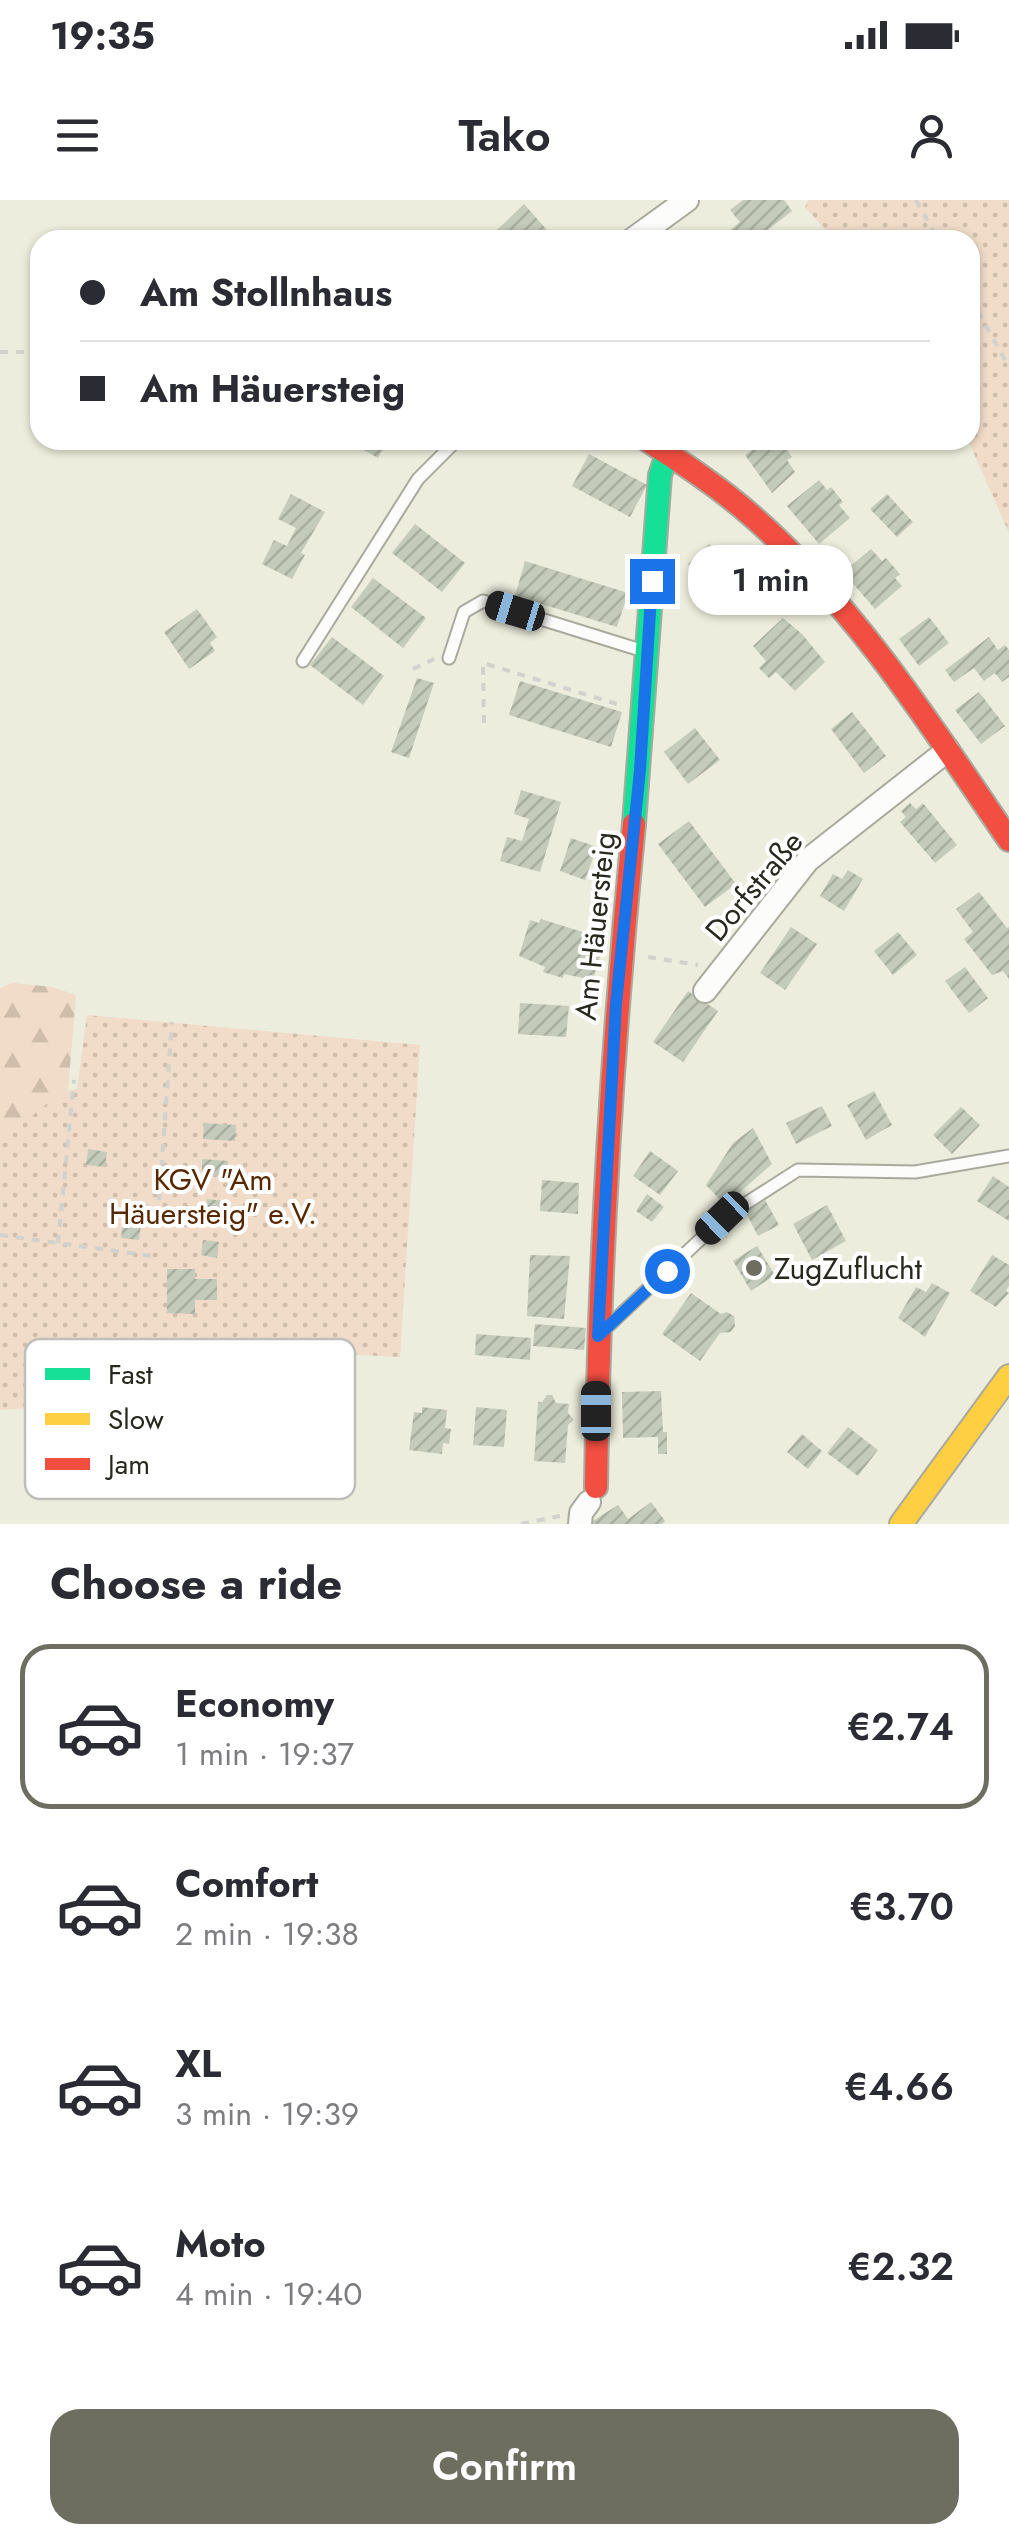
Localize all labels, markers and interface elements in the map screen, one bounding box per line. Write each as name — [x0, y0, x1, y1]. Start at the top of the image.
text: 19:35 — [50, 8, 155, 63]
text: Tako — [458, 103, 551, 168]
icon: menu — [50, 108, 105, 163]
icon: person — [904, 108, 959, 163]
text: Am Stollnhaus — [140, 265, 392, 320]
text: Am Häuersteig — [140, 361, 405, 416]
callout: 1 min — [687, 546, 852, 616]
text: 1 min — [732, 557, 809, 603]
route end — [630, 559, 675, 604]
car — [482, 588, 548, 634]
street label: Dorfstraße — [695, 822, 813, 950]
street label: Am Häuersteig — [564, 830, 626, 1022]
park label: KGV "Am Häuersteig" e.V. — [109, 1158, 317, 1235]
car — [690, 1186, 754, 1250]
place label: ZugZuflucht — [774, 1247, 923, 1290]
route start — [645, 1249, 690, 1294]
marker: ZugZuflucht — [743, 1257, 765, 1279]
legend — [25, 1339, 355, 1499]
text: Fast — [108, 1354, 153, 1395]
car — [581, 1381, 611, 1441]
text: Slow — [108, 1399, 164, 1440]
text: Jam — [104, 1444, 150, 1485]
text: Choose a ride — [50, 1551, 342, 1616]
text: Economy — [175, 1676, 334, 1731]
icon: car — [55, 1682, 145, 1772]
text: €2.74 — [847, 1699, 954, 1754]
text: 1 min · 19:37 — [175, 1731, 354, 1777]
text: Comfort — [175, 1856, 318, 1911]
icon: car — [55, 1862, 145, 1952]
text: €3.70 — [849, 1879, 954, 1934]
text: 2 min · 19:38 — [175, 1911, 359, 1957]
text: XL — [175, 2036, 221, 2091]
icon: car — [55, 2042, 145, 2132]
text: €4.66 — [844, 2059, 954, 2114]
text: 3 min · 19:39 — [175, 2091, 359, 2137]
text: Moto — [175, 2216, 266, 2271]
icon: car — [55, 2222, 145, 2312]
text: €2.32 — [848, 2239, 954, 2294]
text: 4 min · 19:40 — [175, 2271, 362, 2317]
button: Confirm — [50, 2409, 959, 2524]

